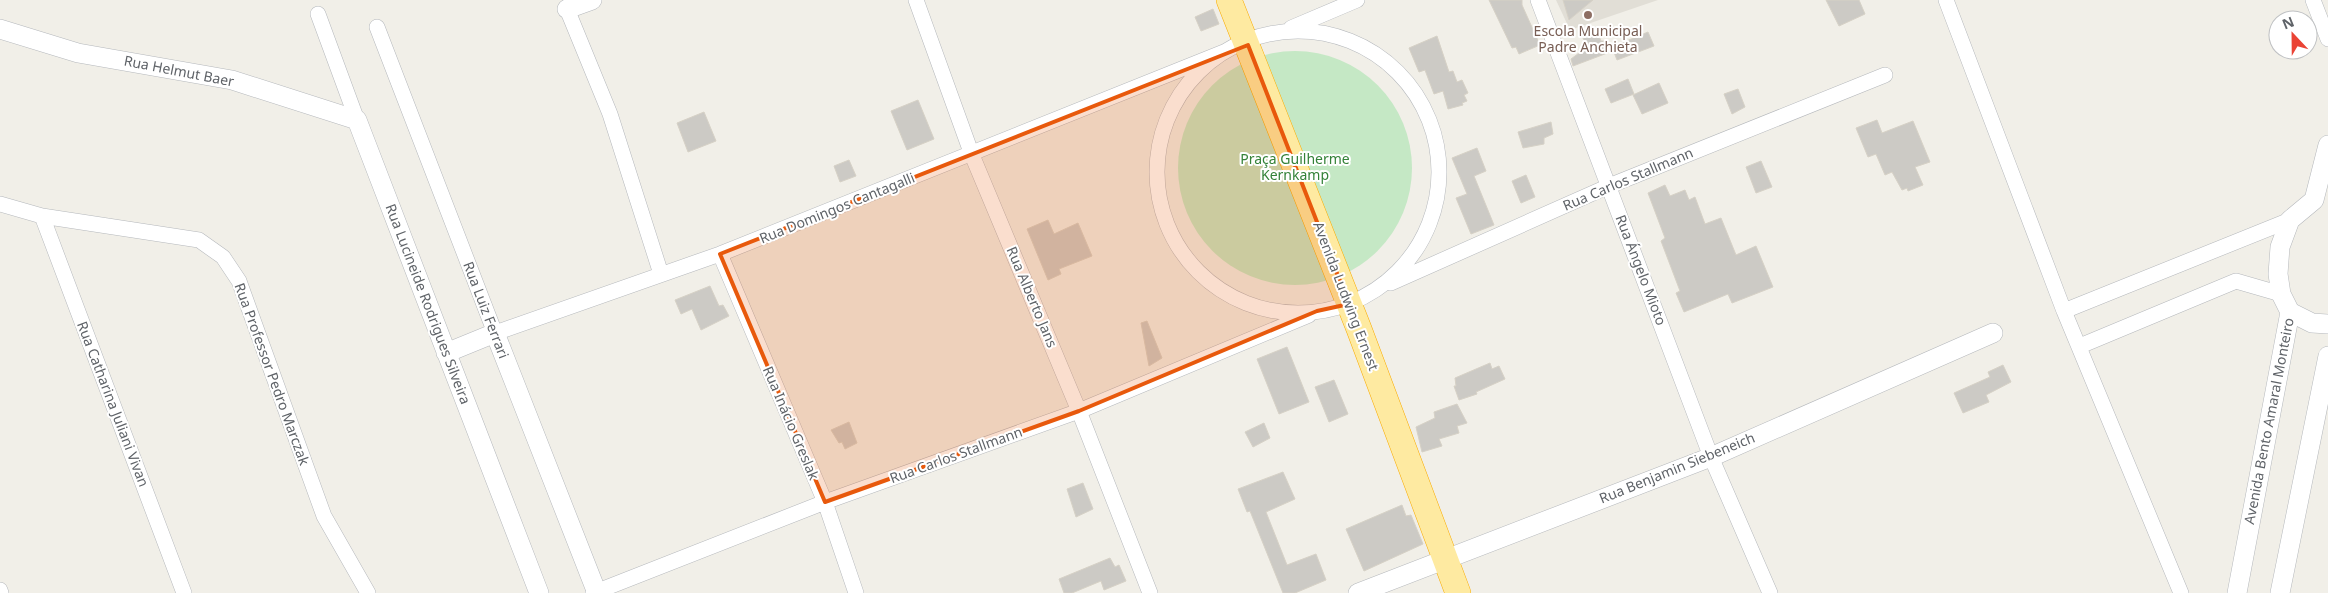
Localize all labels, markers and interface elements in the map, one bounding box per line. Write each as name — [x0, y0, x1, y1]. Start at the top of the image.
marker: Escola Municipal Padre Anchieta — [1582, 9, 1594, 21]
north arrow — [2268, 10, 2318, 60]
text: N — [2279, 12, 2297, 33]
place label: Escola Municipal Padre Anchieta — [1534, 21, 1642, 56]
street label: Rua Helmut Baer — [122, 51, 236, 91]
street label: Rua Carlos Stallmann — [1560, 142, 1696, 215]
park label: Praça Guilherme Kernkamp — [1240, 149, 1350, 184]
street label: Rua Domingos Cantagalli — [756, 168, 917, 247]
street label: Rua Lucineide Rodrigues Silveira — [381, 201, 476, 407]
street label: Rua Ángelo Mioto — [1612, 212, 1671, 328]
street label: Avenida Ludwing Ernest — [1309, 219, 1384, 373]
street label: Rua Alberto Jans — [1003, 243, 1062, 350]
street label: Rua Luiz Ferrari — [459, 259, 514, 361]
street label: Rua Professor Pedro Marczak — [231, 280, 315, 468]
street label: Avenida Bento Amaral Monteiro — [2239, 316, 2298, 526]
street label: Rua Catharina Juliani Vivan — [73, 318, 154, 489]
street label: Rua Inácio Greslak — [759, 363, 824, 483]
street label: Rua Carlos Stallmann — [887, 422, 1025, 487]
street label: Rua Benjamin Siebeneich — [1596, 428, 1757, 507]

